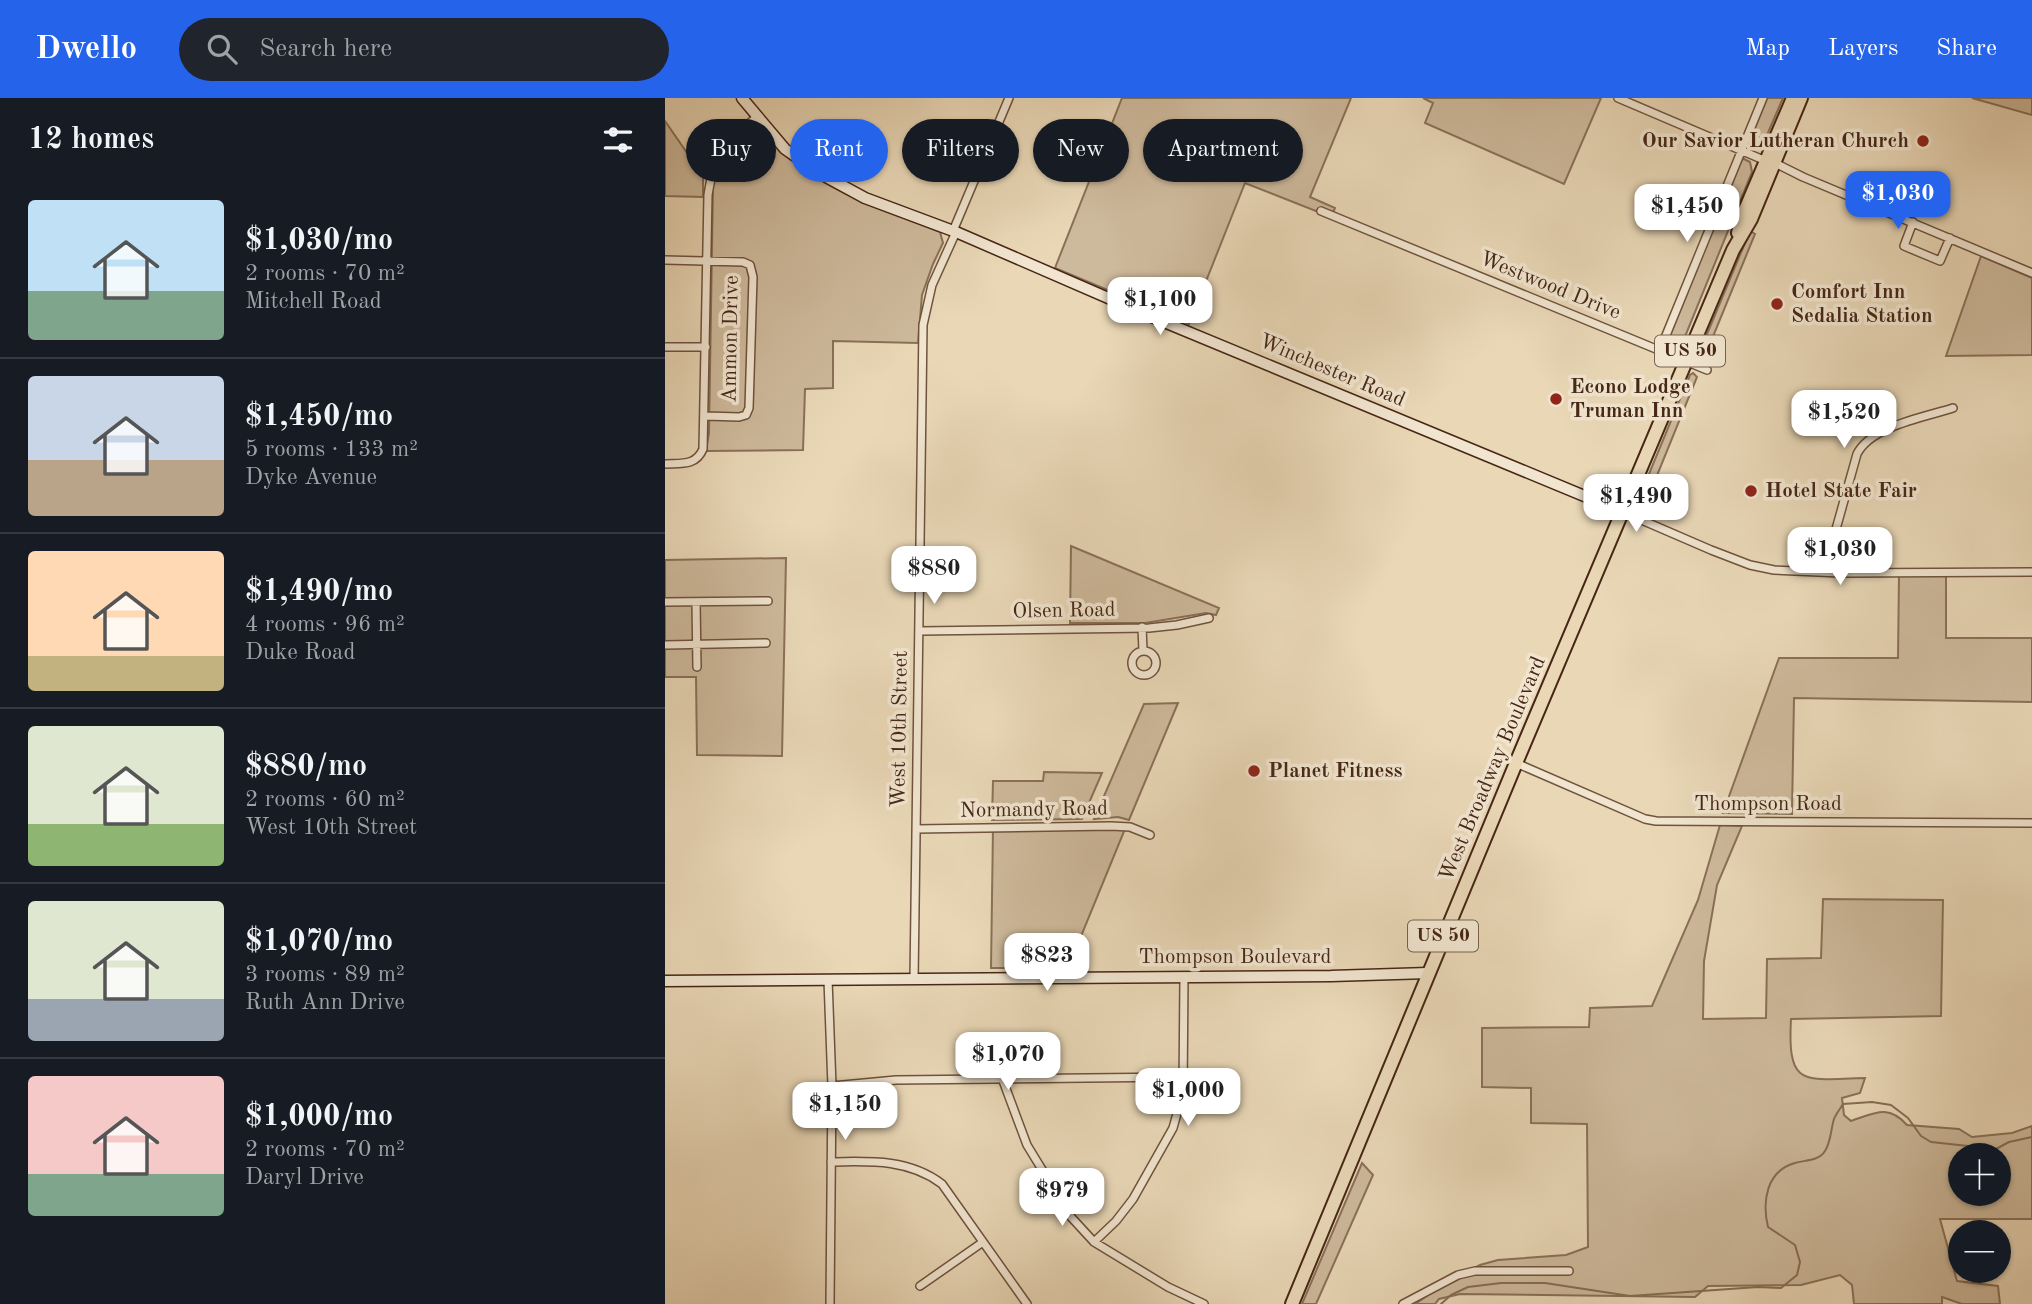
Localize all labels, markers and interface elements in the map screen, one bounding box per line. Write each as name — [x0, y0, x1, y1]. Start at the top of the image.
search box — [179, 18, 669, 81]
icon: search — [203, 30, 241, 68]
text: Dwello — [35, 33, 137, 66]
text: Search here — [259, 36, 392, 62]
text: Map — [1746, 37, 1790, 61]
text: Layers — [1828, 37, 1898, 61]
text: Share — [1936, 37, 1997, 61]
chip: Buy — [686, 119, 776, 182]
chip: Rent — [790, 119, 888, 182]
chip: Filters — [902, 119, 1019, 182]
chip: New — [1033, 119, 1129, 182]
chip: Apartment — [1143, 119, 1303, 182]
icon: filters — [599, 121, 637, 159]
text: 12 homes — [28, 125, 154, 155]
place label: Our Savior Lutheran Church — [1642, 131, 1909, 152]
marker: Our Savior Lutheran Church — [1915, 133, 1931, 149]
pin: $1,030 — [1841, 172, 1955, 231]
text: $1,030 — [1861, 182, 1935, 205]
pin: $1,450 — [1630, 184, 1744, 244]
text: $1,450 — [1650, 195, 1724, 218]
text: $1,030/mo — [245, 226, 393, 256]
icon: home — [84, 228, 168, 312]
street label: Westwood Drive — [1477, 248, 1623, 324]
text: 2 rooms · 70 m² — [245, 262, 405, 285]
street label: Ammon Drive — [719, 275, 743, 403]
pin: $1,100 — [1103, 278, 1217, 337]
place label: Comfort Inn Sedalia Station — [1791, 282, 1933, 327]
text: $1,100 — [1123, 288, 1197, 311]
text: Mitchell Road — [245, 290, 382, 313]
marker: Comfort Inn Sedalia Station — [1769, 296, 1785, 312]
street label: Winchester Road — [1256, 331, 1408, 411]
road number: US 50 — [1655, 336, 1725, 366]
place label: Econo Lodge Truman Inn — [1570, 377, 1691, 422]
pin: $1,520 — [1787, 390, 1901, 450]
marker: Econo Lodge Truman Inn — [1548, 391, 1564, 407]
text: $1,520 — [1807, 401, 1881, 424]
text: $1,450/mo — [245, 402, 393, 432]
icon: home — [84, 404, 168, 488]
text: 5 rooms · 133 m² — [245, 438, 418, 461]
text: Dyke Avenue — [245, 466, 377, 489]
pin: $1,490 — [1579, 474, 1693, 534]
place label: Hotel State Fair — [1765, 481, 1917, 502]
marker: Hotel State Fair — [1743, 483, 1759, 499]
text: $1,490 — [1599, 485, 1673, 508]
pin: $1,030 — [1783, 528, 1897, 587]
text: $1,030 — [1803, 538, 1877, 561]
pin: $880 — [893, 546, 975, 606]
text: $880 — [907, 557, 961, 580]
text: $1,490/mo — [245, 577, 393, 607]
icon: home — [84, 579, 168, 663]
street label: Olsen Road — [1012, 600, 1116, 622]
text: 4 rooms · 96 m² — [245, 613, 405, 636]
text: Duke Road — [245, 641, 355, 664]
street label: West 10th Street — [888, 650, 912, 808]
street label: West Broadway Boulevard — [1436, 654, 1550, 884]
text: $880/mo — [245, 752, 367, 782]
icon: home — [84, 754, 168, 838]
place label: Planet Fitness — [1268, 761, 1403, 782]
marker: Planet Fitness — [1246, 763, 1262, 779]
text: 2 rooms · 60 m² — [245, 788, 405, 811]
street label: Thompson Road — [1694, 794, 1842, 815]
street label: Normandy Road — [960, 798, 1108, 822]
text: West 10th Street — [245, 816, 417, 839]
road number: US 50 — [1408, 920, 1478, 951]
text: $1,070/mo — [245, 927, 393, 957]
icon: home — [84, 929, 168, 1013]
pin: $823 — [1006, 934, 1088, 993]
text: $823 — [1020, 944, 1074, 967]
street label: Thompson Boulevard — [1139, 947, 1332, 968]
text: 3 rooms · 89 m² — [245, 963, 405, 986]
text: Ruth Ann Drive — [245, 991, 405, 1014]
pin: $1,070 — [951, 1032, 1065, 1092]
text: $1,070 — [971, 1043, 1045, 1066]
pin: $1,000 — [1131, 1068, 1245, 1128]
text: $1,000 — [1151, 1079, 1225, 1102]
pin: $1,150 — [788, 1082, 902, 1142]
text: $1,150 — [808, 1093, 882, 1116]
text: $1,000/mo — [245, 1102, 393, 1132]
icon: home — [84, 1104, 168, 1188]
text: 2 rooms · 70 m² — [245, 1138, 405, 1161]
map controls — [1948, 1143, 2011, 1283]
button: + — [1948, 1143, 2011, 1206]
text: Daryl Drive — [245, 1166, 364, 1189]
pin: $979 — [1021, 1168, 1103, 1228]
text: $979 — [1035, 1179, 1089, 1202]
button: − — [1948, 1220, 2011, 1283]

